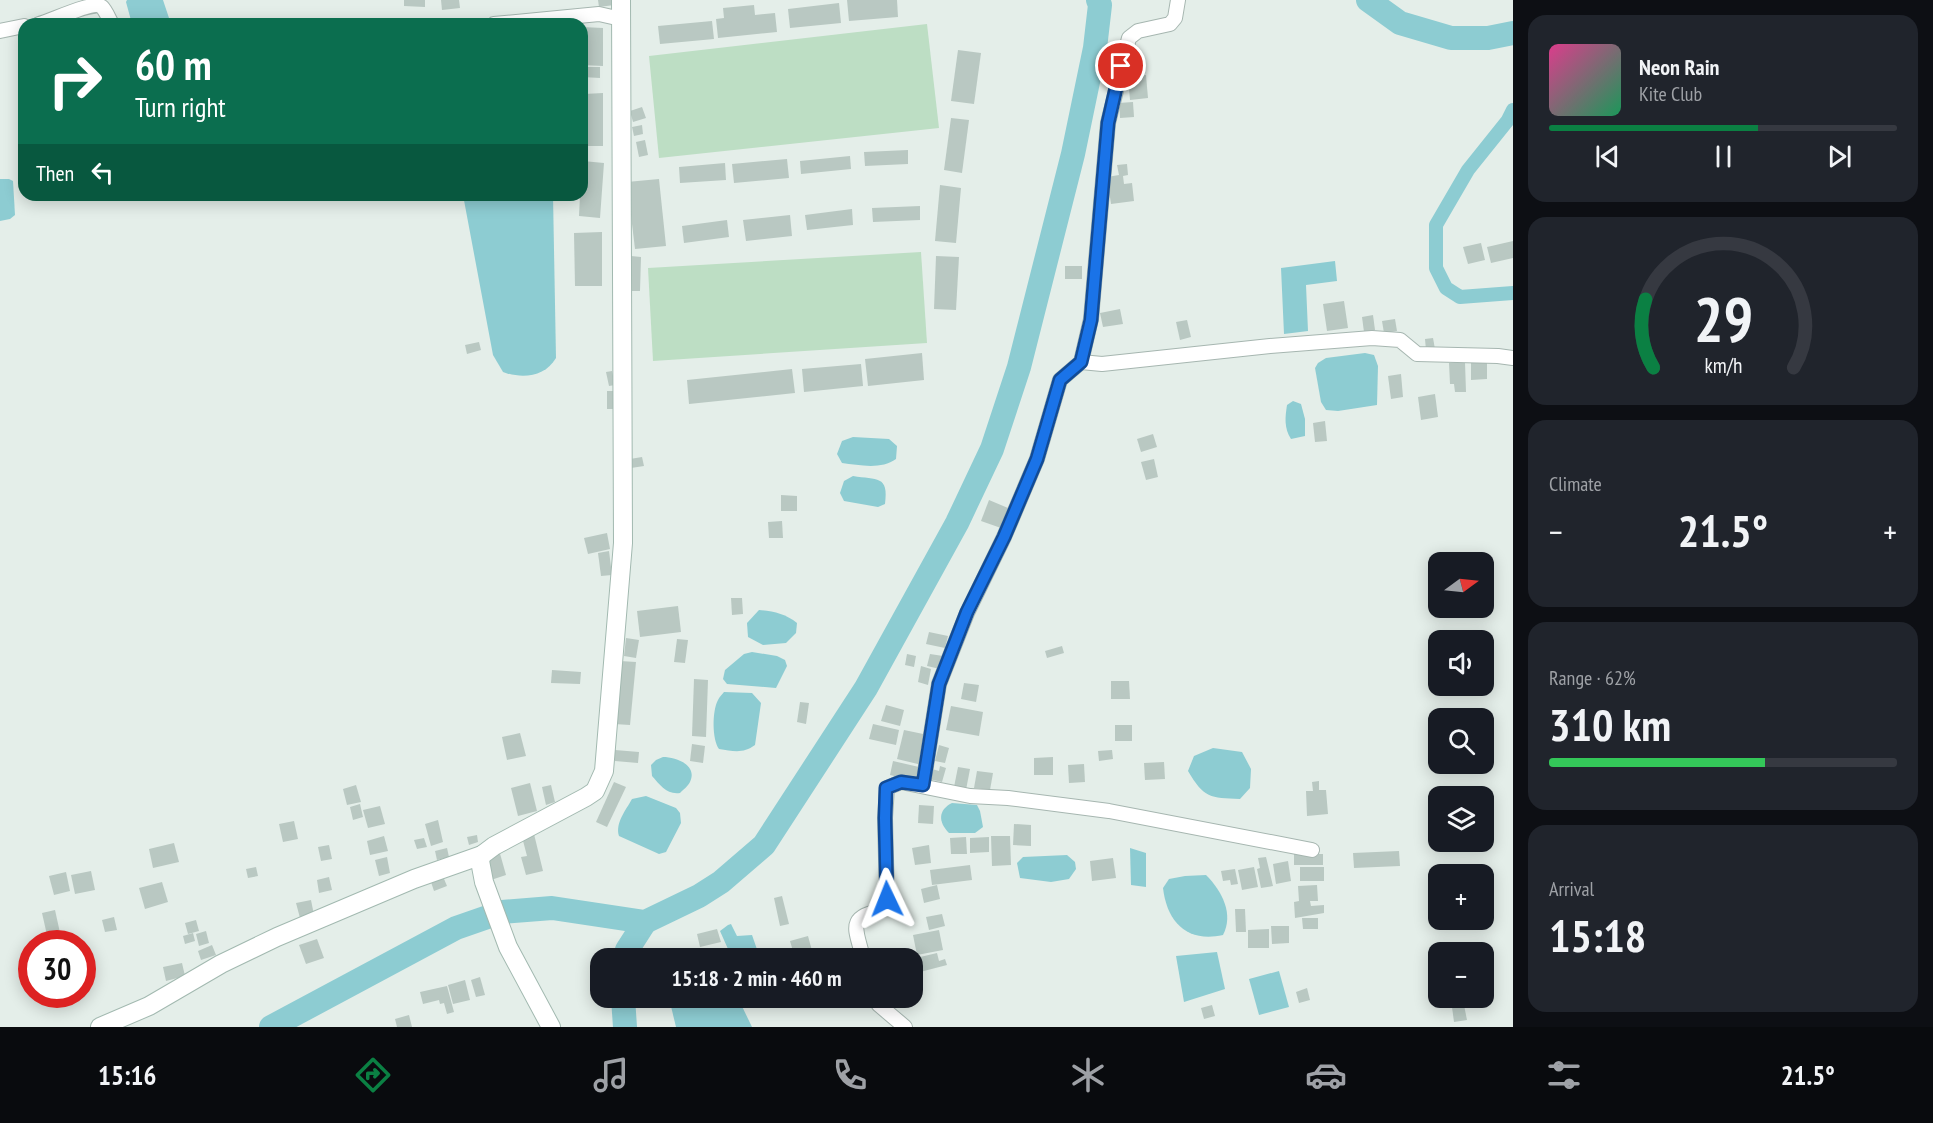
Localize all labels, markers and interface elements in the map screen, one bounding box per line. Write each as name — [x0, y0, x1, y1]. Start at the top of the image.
text: 60 m — [135, 37, 212, 92]
pin — [1095, 40, 1146, 91]
icon: right — [36, 42, 114, 120]
icon: arrive — [1104, 49, 1137, 82]
text: Neon Rain — [1639, 53, 1719, 81]
text: Kite Club — [1639, 81, 1702, 107]
text: Turn right — [135, 90, 226, 124]
icon: previous — [1591, 140, 1624, 173]
icon: pause — [1707, 140, 1740, 173]
icon: next — [1823, 140, 1856, 173]
icon: left — [86, 156, 119, 189]
text: Then — [36, 159, 74, 187]
text: 29 — [1693, 278, 1753, 359]
text: km/h — [1704, 352, 1742, 380]
text: Climate — [1549, 471, 1602, 497]
text: 21.5° — [1678, 501, 1768, 559]
text: − — [1549, 510, 1563, 553]
text: + — [1883, 510, 1897, 553]
north arrow — [1428, 552, 1494, 618]
map controls — [1428, 552, 1494, 1008]
button: sound — [1428, 630, 1494, 696]
text: Range · 62% — [1549, 665, 1636, 691]
text: 310 km — [1549, 695, 1671, 753]
button: search — [1428, 708, 1494, 774]
button: layers — [1428, 786, 1494, 852]
button: + — [1428, 864, 1494, 930]
position arrow — [855, 867, 919, 931]
text: Arrival — [1549, 876, 1594, 902]
text: 15:18 — [1549, 906, 1646, 964]
speed limit sign: 30 — [18, 930, 96, 1008]
button: − — [1428, 942, 1494, 1008]
text: 15:18 · 2 min · 460 m — [671, 964, 842, 992]
icon: directions — [352, 1054, 394, 1096]
icon: music — [590, 1054, 632, 1096]
icon: phone — [829, 1054, 871, 1096]
icon: climate — [1067, 1054, 1109, 1096]
icon: car — [1305, 1054, 1347, 1096]
icon: filters — [1543, 1054, 1585, 1096]
text: 15:16 — [98, 1058, 156, 1092]
text: 21.5° — [1781, 1058, 1835, 1092]

